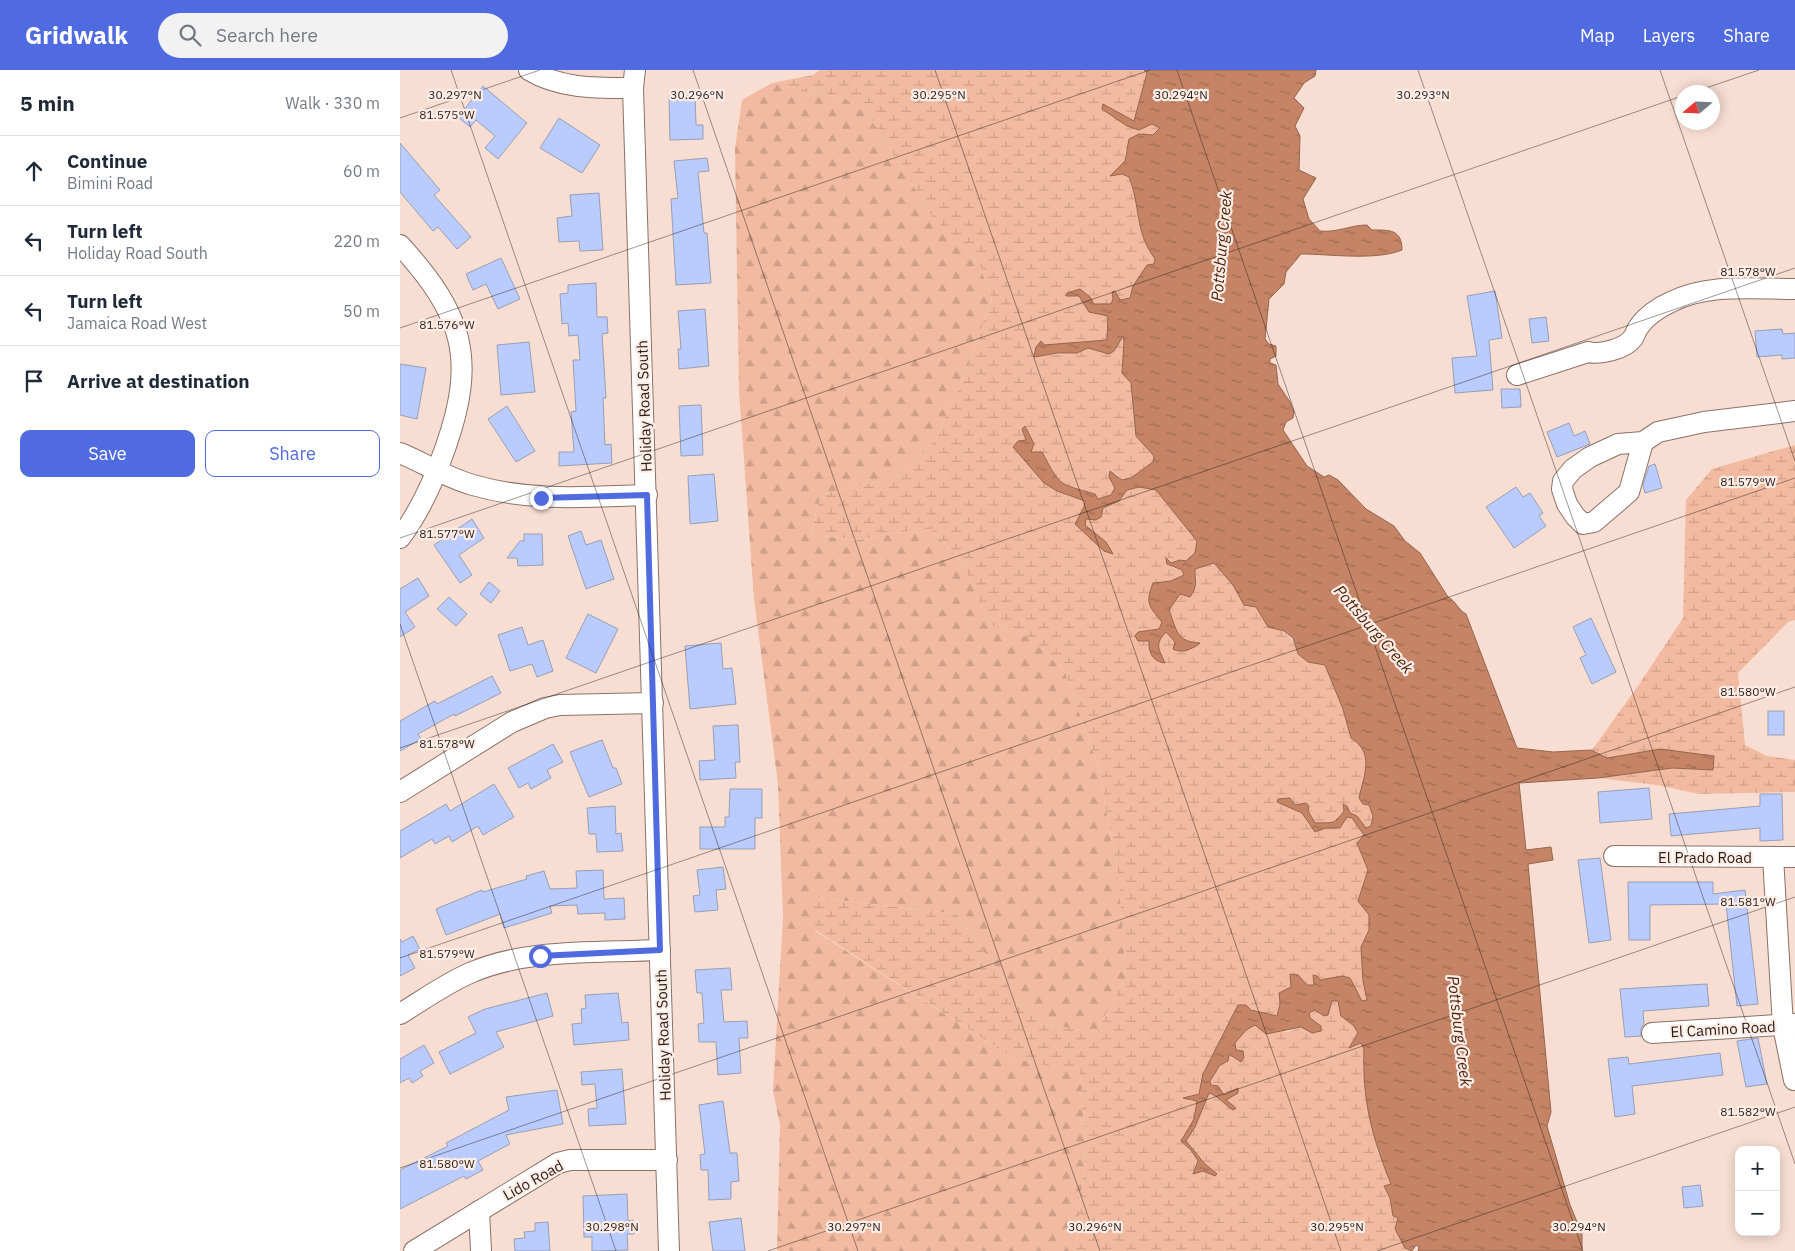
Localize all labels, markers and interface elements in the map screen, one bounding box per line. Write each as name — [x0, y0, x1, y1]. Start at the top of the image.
search box — [158, 13, 508, 58]
text: Gridwalk — [25, 19, 128, 51]
icon: search — [176, 21, 204, 49]
text: Search here — [216, 23, 318, 47]
text: Map — [1580, 24, 1615, 47]
text: Layers — [1643, 24, 1695, 47]
text: Share — [1723, 24, 1770, 47]
north arrow — [1675, 85, 1720, 130]
text: 30.297°N — [428, 87, 482, 102]
text: 30.296°N — [670, 87, 724, 102]
text: 30.295°N — [912, 87, 966, 102]
text: 30.294°N — [1154, 87, 1208, 102]
text: 30.293°N — [1396, 87, 1450, 102]
text: 5 min — [20, 89, 75, 117]
text: Walk · 330 m — [285, 93, 380, 113]
text: 81.575°W — [419, 107, 475, 122]
text: Continue — [67, 149, 147, 173]
icon: ahead — [20, 157, 48, 185]
text: 60 m — [343, 161, 380, 181]
text: Bimini Road — [67, 173, 153, 193]
water label: Pottsburg Creek — [1206, 189, 1236, 302]
text: Turn left — [67, 219, 143, 243]
icon: left — [20, 227, 48, 255]
text: 220 m — [333, 231, 380, 251]
text: Holiday Road South — [67, 243, 208, 263]
text: 81.578°W — [1720, 264, 1776, 279]
text: Turn left — [67, 289, 143, 313]
icon: left — [20, 297, 48, 325]
text: 50 m — [343, 301, 380, 321]
text: Jamaica Road West — [67, 313, 207, 333]
text: 81.576°W — [419, 317, 475, 332]
street label: Holiday Road South — [632, 340, 656, 472]
icon: arrive — [20, 367, 48, 395]
text: Arrive at destination — [67, 369, 250, 393]
button: Save — [20, 430, 195, 477]
button: Share — [205, 430, 380, 477]
text: 81.579°W — [1720, 474, 1776, 489]
route end — [530, 487, 553, 510]
text: 81.577°W — [419, 526, 475, 541]
water label: Pottsburg Creek — [1330, 581, 1418, 678]
text: 81.580°W — [1720, 684, 1776, 699]
text: 81.578°W — [419, 736, 475, 751]
street label: El Prado Road — [1658, 848, 1752, 867]
text: 81.581°W — [1720, 894, 1776, 909]
route start — [529, 945, 552, 968]
text: 81.579°W — [419, 946, 475, 961]
street label: Holiday Road South — [651, 969, 675, 1101]
water label: Pottsburg Creek — [1443, 975, 1477, 1088]
street label: El Camino Road — [1670, 1017, 1776, 1041]
text: 81.582°W — [1720, 1104, 1776, 1119]
map controls — [1735, 1146, 1780, 1236]
button: + — [1735, 1146, 1780, 1191]
text: 81.580°W — [419, 1156, 475, 1171]
street label: Lido Road — [499, 1156, 567, 1204]
button: − — [1735, 1191, 1780, 1236]
text: 30.298°N — [585, 1219, 639, 1234]
text: 30.297°N — [827, 1219, 881, 1234]
text: 30.296°N — [1068, 1219, 1122, 1234]
text: 30.295°N — [1310, 1219, 1364, 1234]
text: 30.294°N — [1552, 1219, 1606, 1234]

